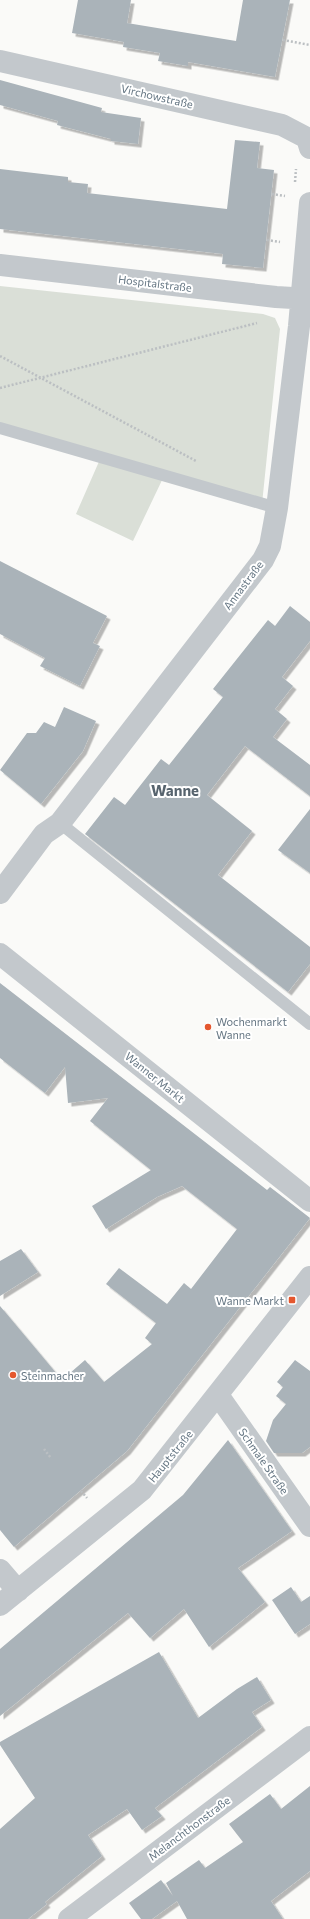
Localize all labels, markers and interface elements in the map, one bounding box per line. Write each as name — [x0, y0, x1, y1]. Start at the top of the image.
street label: Virchowstraße — [120, 81, 194, 111]
street label: Hospitalstraße — [117, 272, 193, 294]
street label: Annastraße — [220, 558, 266, 612]
district label: Wanne — [151, 781, 199, 799]
place label: Wochenmarkt Wanne — [216, 1015, 288, 1041]
marker: Wochenmarkt Wanne — [203, 1022, 213, 1032]
street label: Wanner Markt — [123, 1049, 188, 1105]
place label: Wanne Markt — [216, 1294, 284, 1307]
marker: Wanne Markt — [287, 1295, 297, 1305]
place label: Steinmacher — [21, 1369, 85, 1382]
marker: Steinmacher — [8, 1370, 18, 1380]
street label: Schmale Straße — [236, 1425, 292, 1497]
street label: Hauptstraße — [145, 1427, 195, 1485]
street label: Melanchthonstraße — [146, 1793, 232, 1863]

